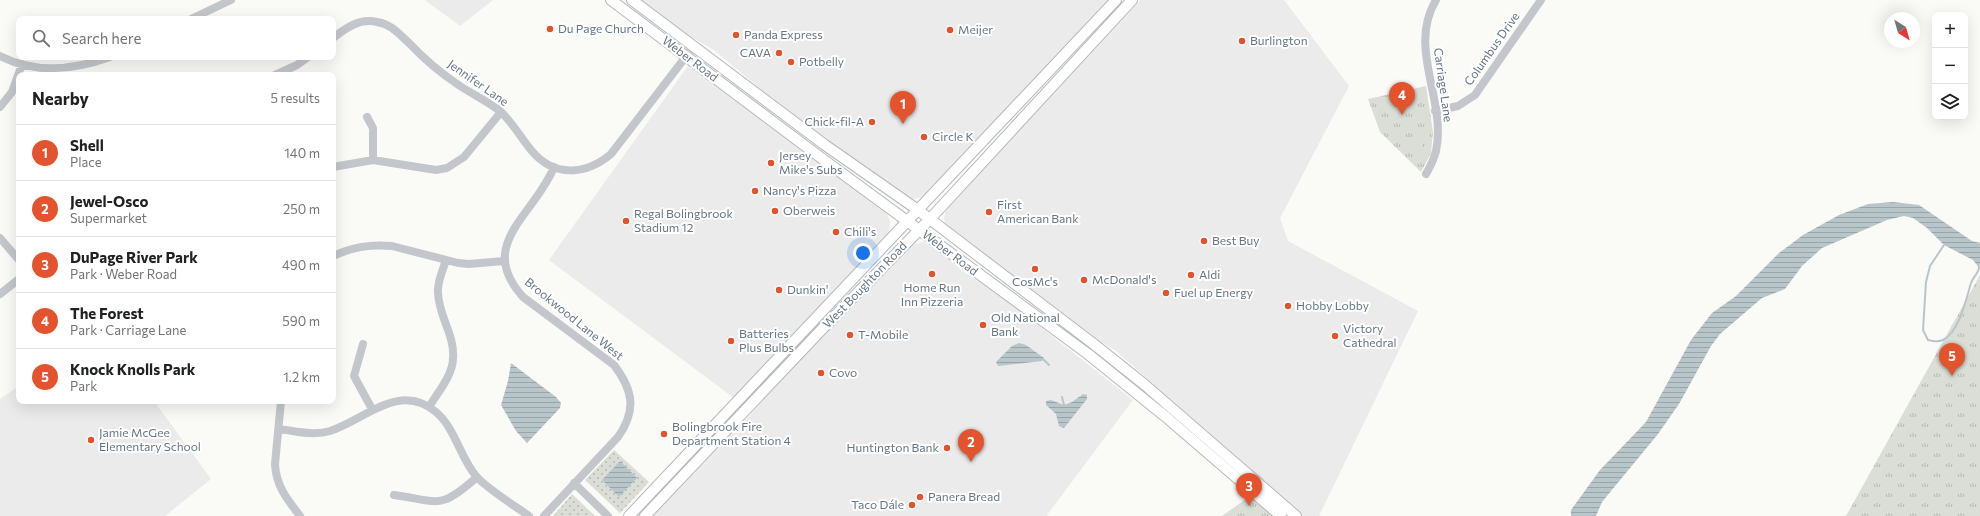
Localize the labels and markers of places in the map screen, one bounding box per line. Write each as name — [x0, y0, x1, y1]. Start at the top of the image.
place label: Du Page Church — [558, 21, 644, 35]
place label: Meijer — [958, 22, 993, 36]
marker: Du Page Church — [545, 24, 555, 34]
marker: Meijer — [945, 25, 955, 35]
place label: Panda Express — [744, 27, 823, 41]
marker: Panda Express — [731, 30, 741, 40]
place label: Burlington — [1250, 33, 1308, 47]
marker: Burlington — [1237, 36, 1247, 46]
place label: CAVA — [740, 45, 771, 59]
marker: CAVA — [774, 48, 784, 58]
place label: Potbelly — [799, 54, 844, 68]
marker: Potbelly — [786, 57, 796, 67]
pin: 4 — [1389, 82, 1415, 115]
pin: 1 — [890, 91, 916, 124]
place label: Chick-fil-A — [805, 114, 864, 128]
marker: Chick-fil-A — [867, 117, 877, 127]
place label: Circle K — [932, 129, 974, 143]
marker: Circle K — [919, 132, 929, 142]
place label: Jersey Mike's Subs — [779, 148, 843, 176]
marker: Jersey Mike's Subs — [766, 158, 776, 168]
place label: Nancy's Pizza — [763, 183, 836, 197]
marker: Nancy's Pizza — [750, 186, 760, 196]
place label: First American Bank — [997, 197, 1079, 225]
place label: Oberweis — [783, 203, 835, 217]
place label: Regal Bolingbrook Stadium 12 — [634, 206, 733, 234]
marker: Oberweis — [770, 206, 780, 216]
marker: First American Bank — [984, 207, 994, 217]
marker: Regal Bolingbrook Stadium 12 — [621, 216, 631, 226]
place label: Chili's — [844, 224, 876, 238]
marker: Chili's — [831, 227, 841, 237]
place label: Best Buy — [1212, 233, 1259, 247]
marker: Best Buy — [1199, 236, 1209, 246]
marker: CosMc's — [1030, 264, 1040, 274]
place label: Aldi — [1199, 267, 1220, 281]
marker: Home Run Inn Pizzeria — [927, 269, 937, 279]
marker: Aldi — [1186, 270, 1196, 280]
place label: McDonald's — [1092, 272, 1156, 286]
place label: CosMc's — [1012, 274, 1058, 288]
marker: McDonald's — [1079, 275, 1089, 285]
place label: Home Run Inn Pizzeria — [901, 280, 963, 308]
place label: Dunkin' — [787, 282, 828, 296]
marker: Dunkin' — [774, 285, 784, 295]
place label: Fuel up Energy — [1174, 285, 1253, 299]
marker: Fuel up Energy — [1161, 288, 1171, 298]
place label: Hobby Lobby — [1296, 298, 1369, 312]
marker: Hobby Lobby — [1283, 301, 1293, 311]
place label: Old National Bank — [991, 310, 1060, 338]
marker: Old National Bank — [978, 320, 988, 330]
place label: Victory Cathedral — [1343, 321, 1397, 349]
place label: Batteries Plus Bulbs — [739, 326, 794, 354]
place label: T-Mobile — [858, 327, 908, 341]
marker: T-Mobile — [845, 330, 855, 340]
marker: Victory Cathedral — [1330, 331, 1340, 341]
marker: Batteries Plus Bulbs — [726, 336, 736, 346]
pin: 5 — [1939, 343, 1965, 376]
place label: Covo — [829, 365, 857, 379]
marker: Covo — [816, 368, 826, 378]
place label: Bolingbrook Fire Department Station 4 — [672, 419, 791, 447]
place label: Jamie McGee Elementary School — [99, 425, 201, 453]
marker: Bolingbrook Fire Department Station 4 — [659, 429, 669, 439]
pin: 2 — [958, 429, 984, 462]
marker: Jamie McGee Elementary School — [86, 435, 96, 445]
place label: Huntington Bank — [846, 440, 939, 454]
marker: Huntington Bank — [942, 443, 952, 453]
pin: 3 — [1236, 473, 1262, 506]
place label: Panera Bread — [928, 489, 1000, 503]
marker: Panera Bread — [915, 492, 925, 502]
place label: Taco Dále — [851, 497, 904, 511]
marker: Taco Dále — [907, 500, 917, 510]

